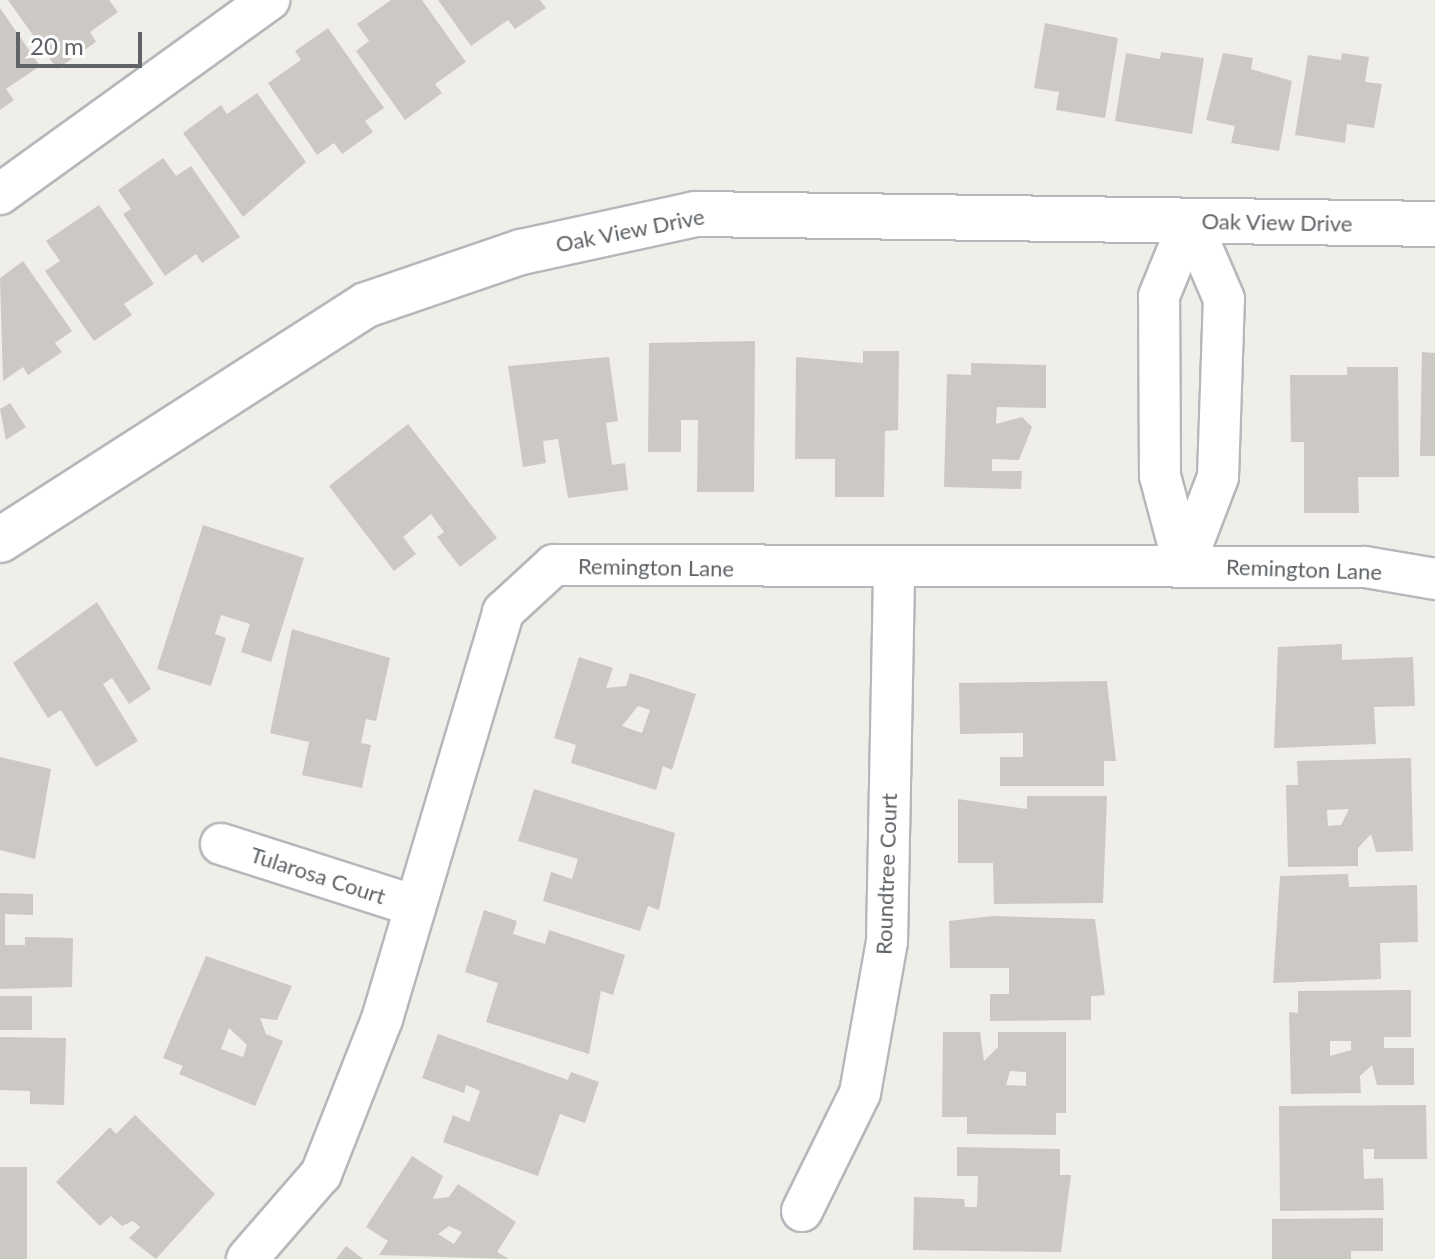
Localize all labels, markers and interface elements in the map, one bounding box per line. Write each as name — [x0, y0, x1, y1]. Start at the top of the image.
scale bar — [20, 16, 146, 66]
text: 20 m — [30, 31, 84, 60]
street label: Oak View Drive — [553, 203, 707, 257]
street label: Oak View Drive — [1201, 207, 1353, 237]
street label: Remington Lane — [578, 552, 734, 582]
street label: Remington Lane — [1226, 553, 1382, 585]
street label: Roundtree Court — [870, 793, 902, 955]
street label: Tularosa Court — [247, 841, 389, 909]

